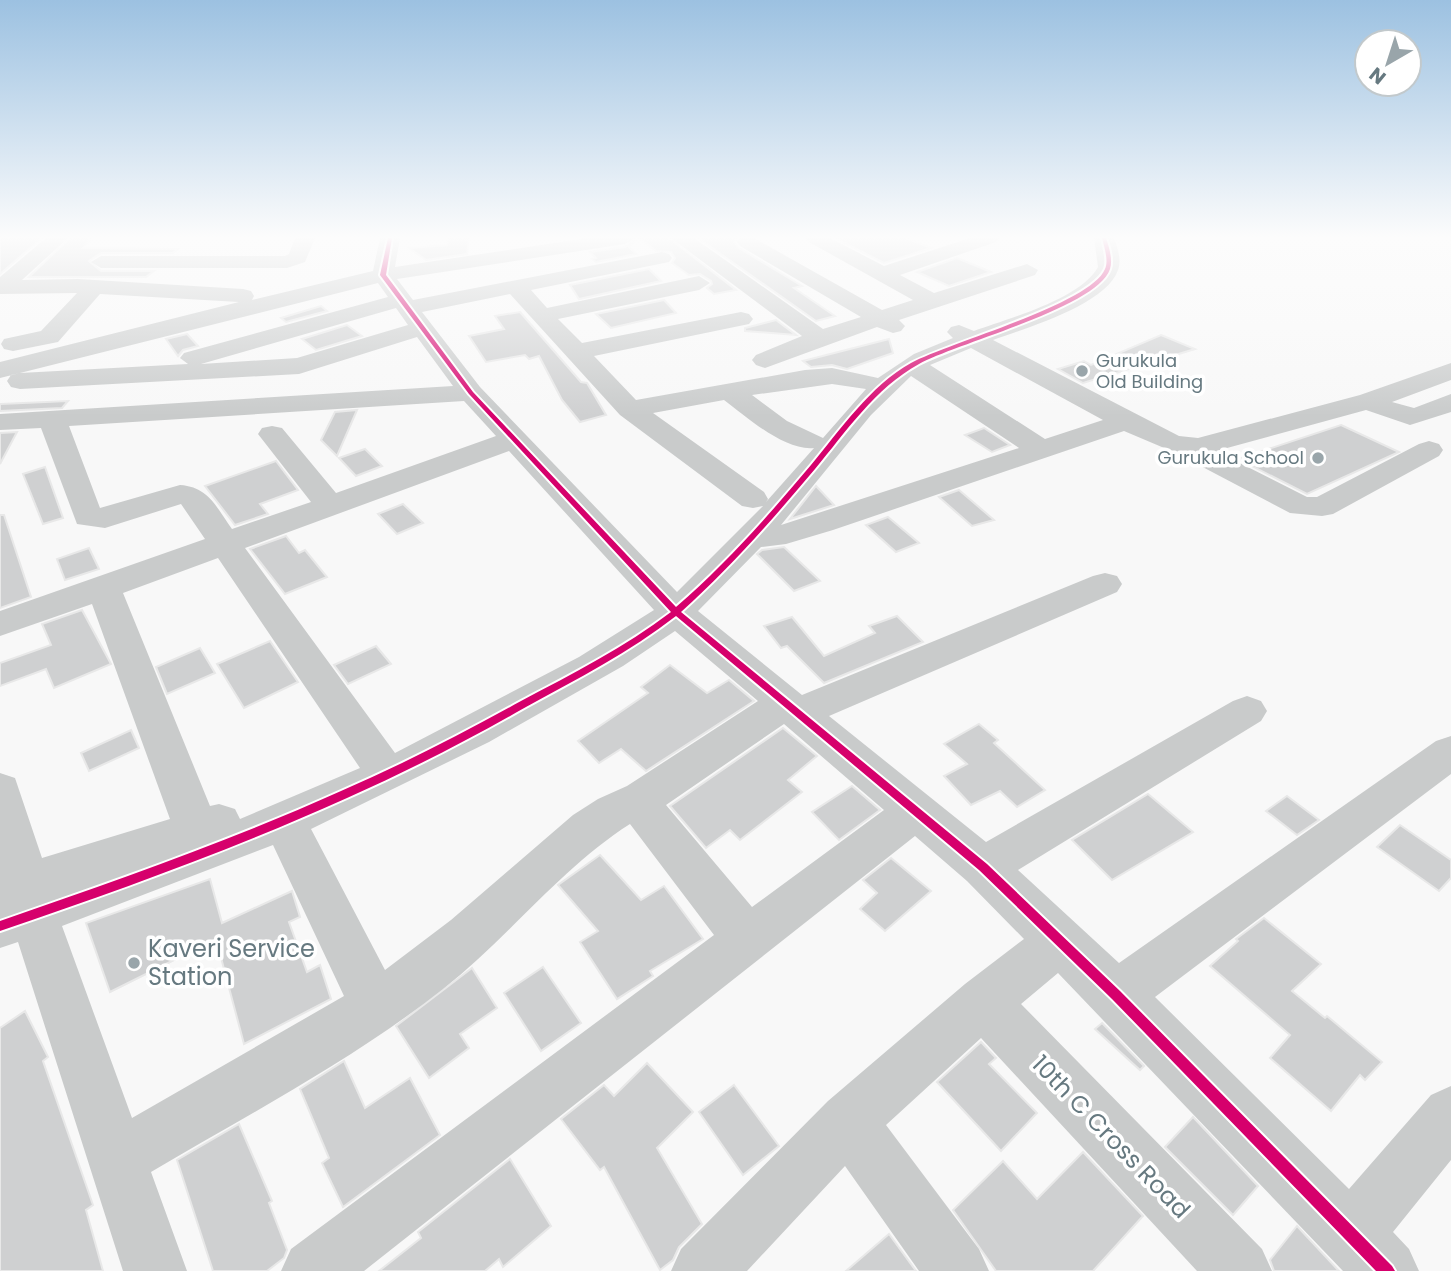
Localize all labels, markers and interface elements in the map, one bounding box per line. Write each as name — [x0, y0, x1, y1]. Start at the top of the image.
north arrow — [1353, 28, 1423, 98]
text: N — [1364, 61, 1392, 91]
place label: Gurukula Old Building — [1096, 348, 1203, 394]
marker: Gurukula Old Building — [1074, 363, 1090, 379]
place label: Gurukula School — [1158, 445, 1304, 470]
marker: Gurukula School — [1310, 450, 1326, 466]
place label: Kaveri Service Station — [148, 932, 315, 993]
marker: Kaveri Service Station — [126, 955, 142, 971]
street label: 10th C Cross Road — [1025, 1048, 1198, 1225]

